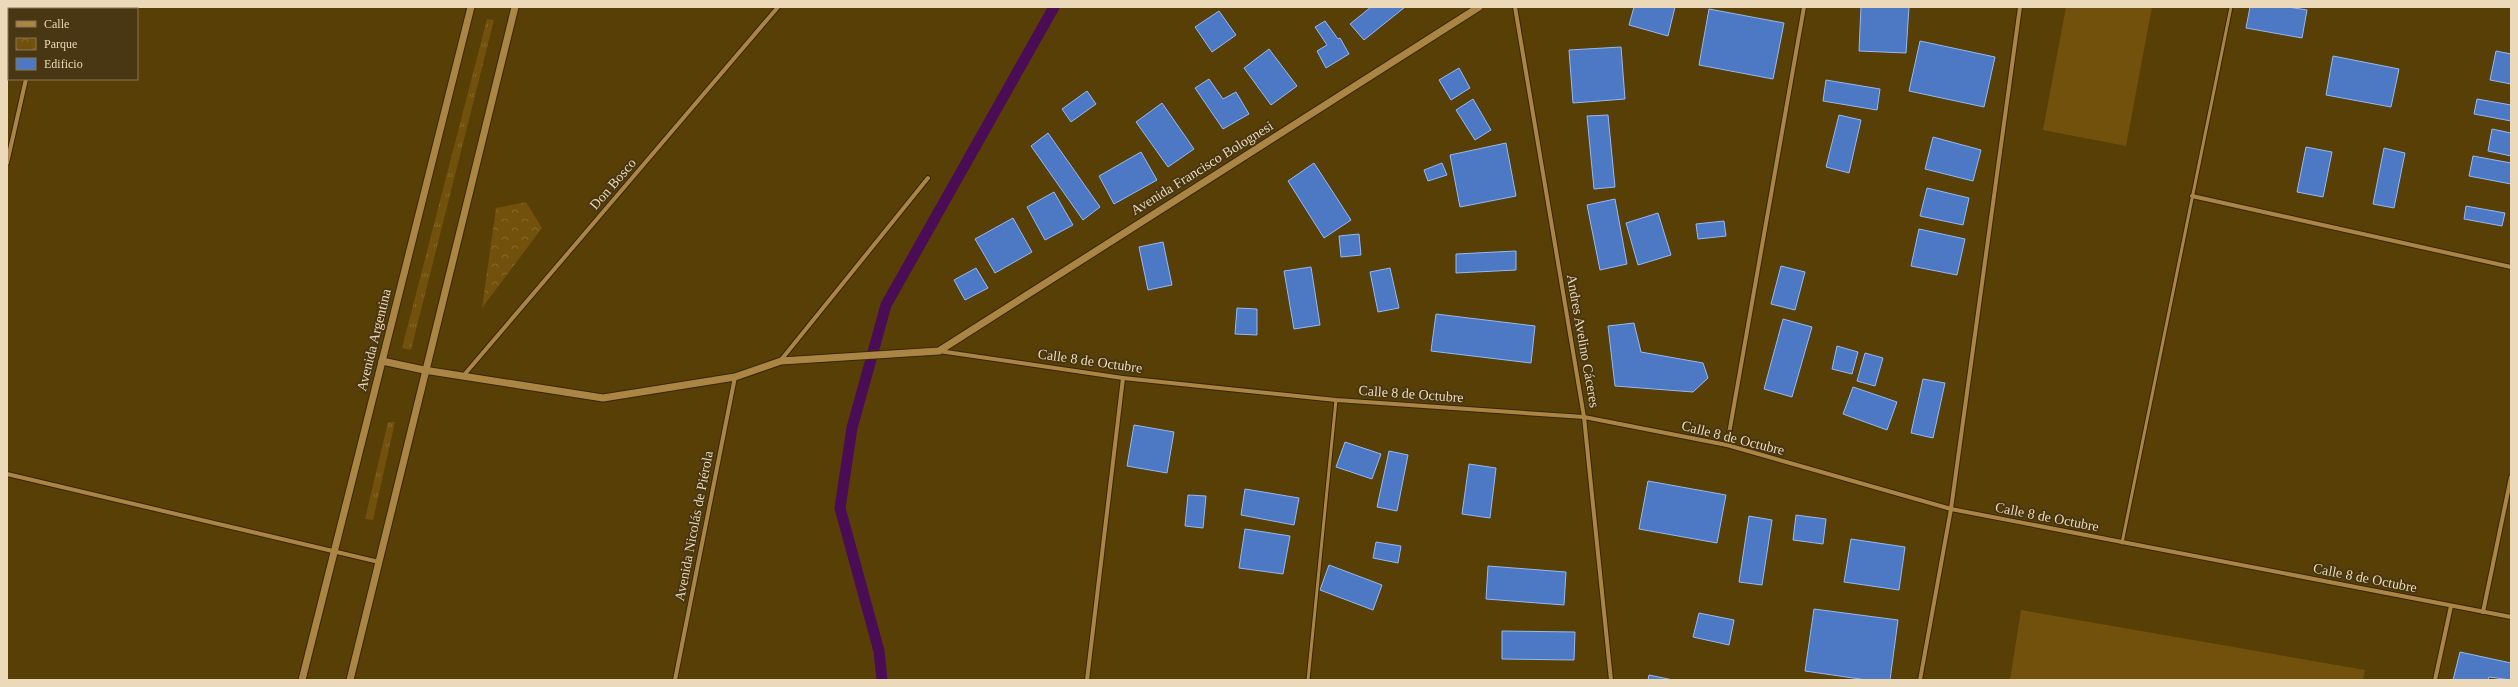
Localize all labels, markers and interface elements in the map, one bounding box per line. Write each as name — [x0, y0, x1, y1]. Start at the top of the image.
legend — [8, 8, 138, 80]
text: Calle — [44, 17, 69, 31]
text: Parque — [44, 37, 77, 51]
text: Edificio — [44, 57, 83, 71]
street label: Avenida Francisco Bolognesi — [1128, 118, 1276, 218]
street label: Don Bosco — [587, 155, 639, 213]
street label: Andres Avelino Cáceres — [1564, 273, 1602, 409]
street label: Avenida Argentina — [354, 287, 394, 393]
street label: Calle 8 de Octubre — [1037, 346, 1143, 376]
street label: Calle 8 de Octubre — [1358, 383, 1464, 405]
street label: Calle 8 de Octubre — [1680, 418, 1786, 458]
street label: Avenida Nicolás de Piérola — [672, 449, 716, 602]
street label: Calle 8 de Octubre — [1994, 500, 2100, 534]
street label: Calle 8 de Octubre — [2312, 561, 2418, 595]

